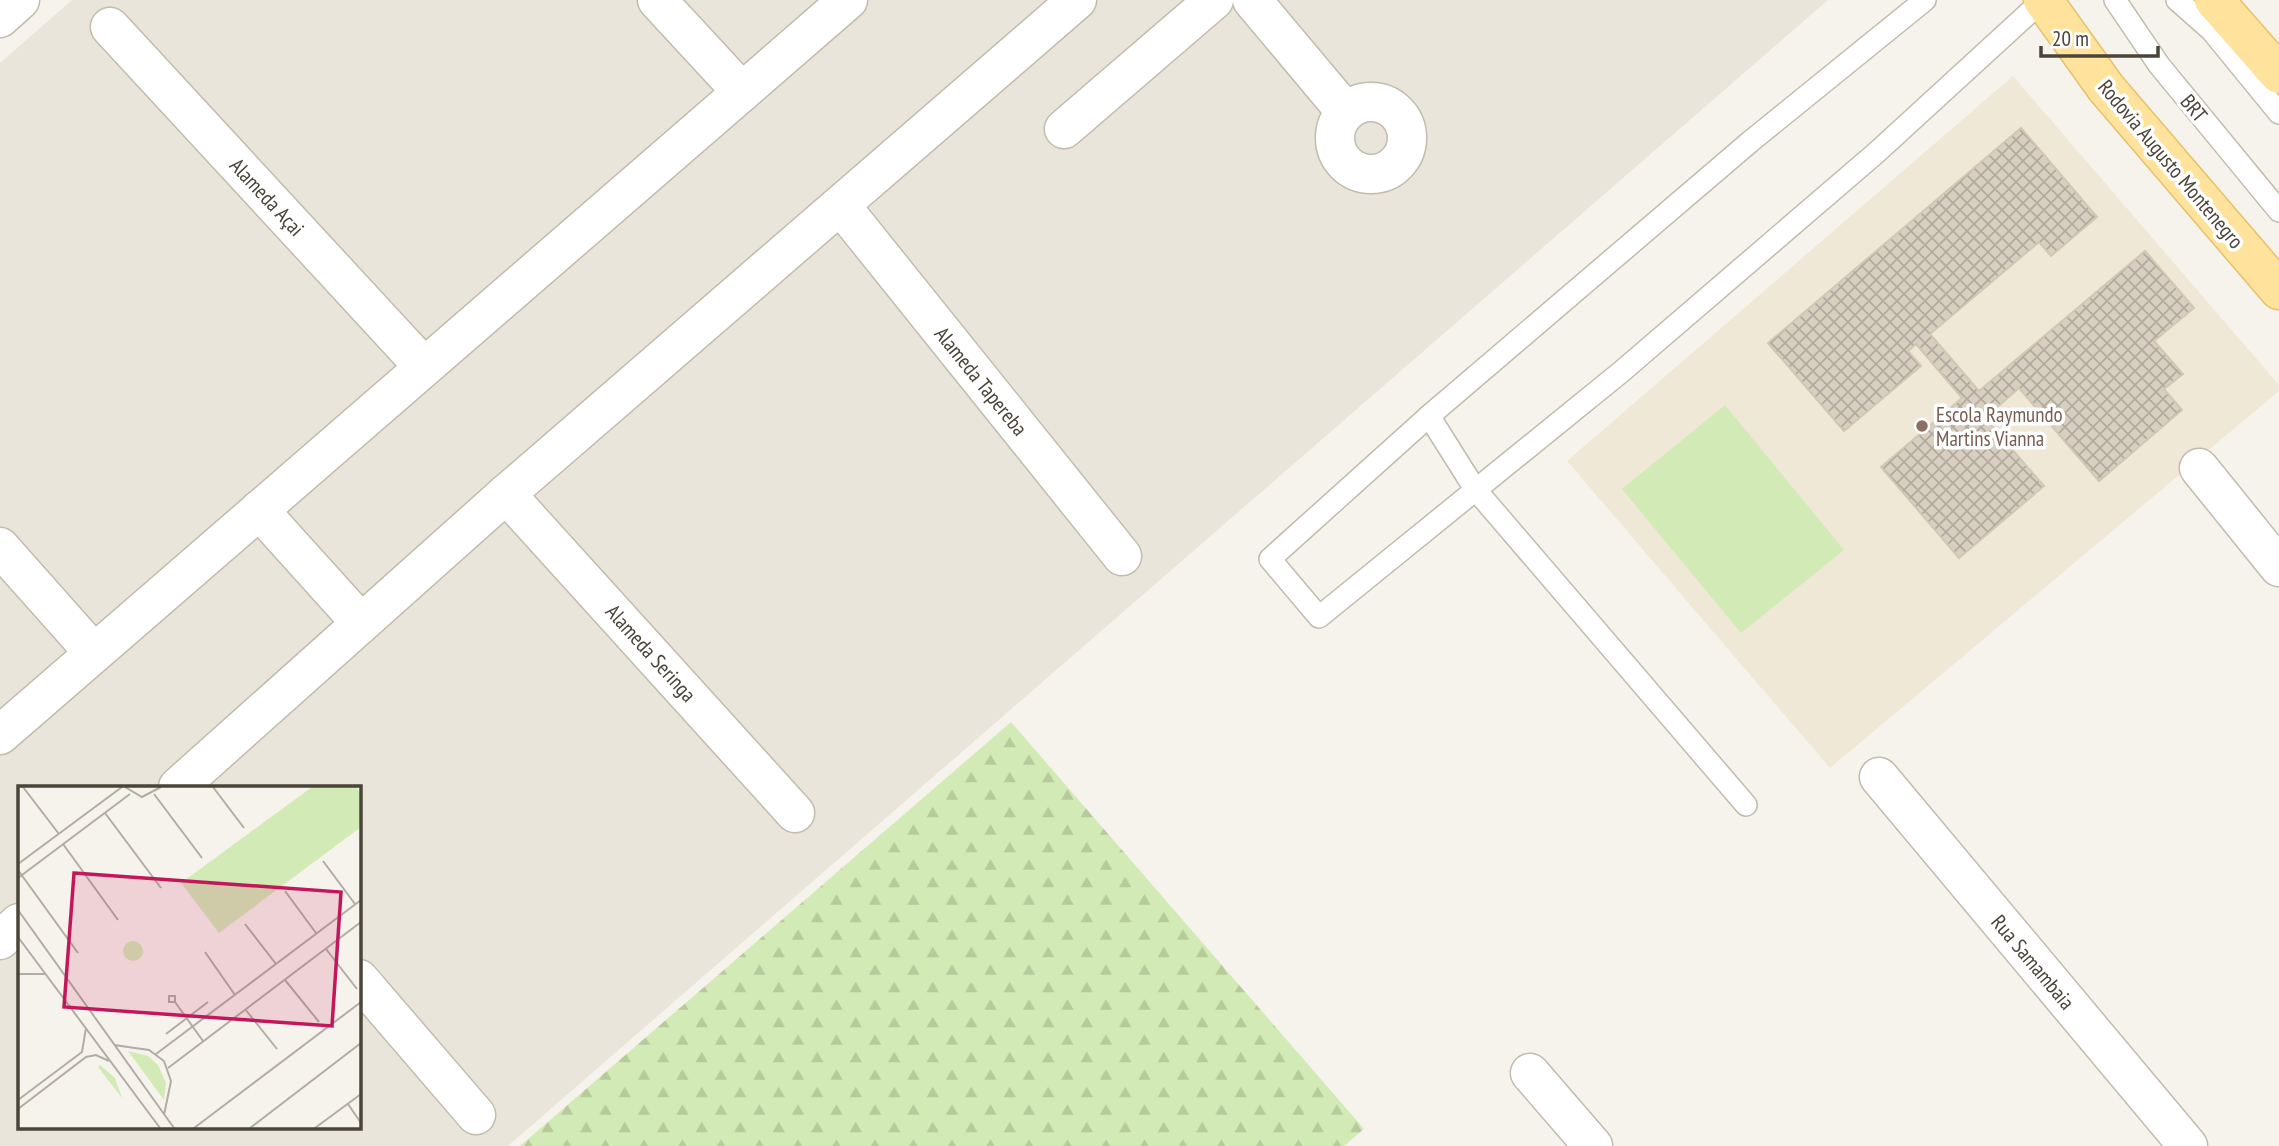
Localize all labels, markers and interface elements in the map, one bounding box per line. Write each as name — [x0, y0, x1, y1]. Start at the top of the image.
scale bar — [2041, 14, 2158, 58]
text: 20 m — [2052, 25, 2089, 52]
street label: Rodovia Augusto Montenegro — [2092, 74, 2250, 254]
street label: BRT — [2175, 88, 2214, 128]
street label: Alameda Açai — [224, 152, 310, 242]
street label: Alameda Tapereba — [929, 321, 1033, 441]
place label: Escola Raymundo Martins Vianna — [1936, 401, 2063, 452]
marker: Escola Raymundo Martins Vianna — [1914, 418, 1930, 434]
street label: Alameda Seringa — [600, 599, 702, 707]
inset map — [18, 786, 360, 1128]
street label: Rua Samambaia — [1985, 909, 2081, 1015]

